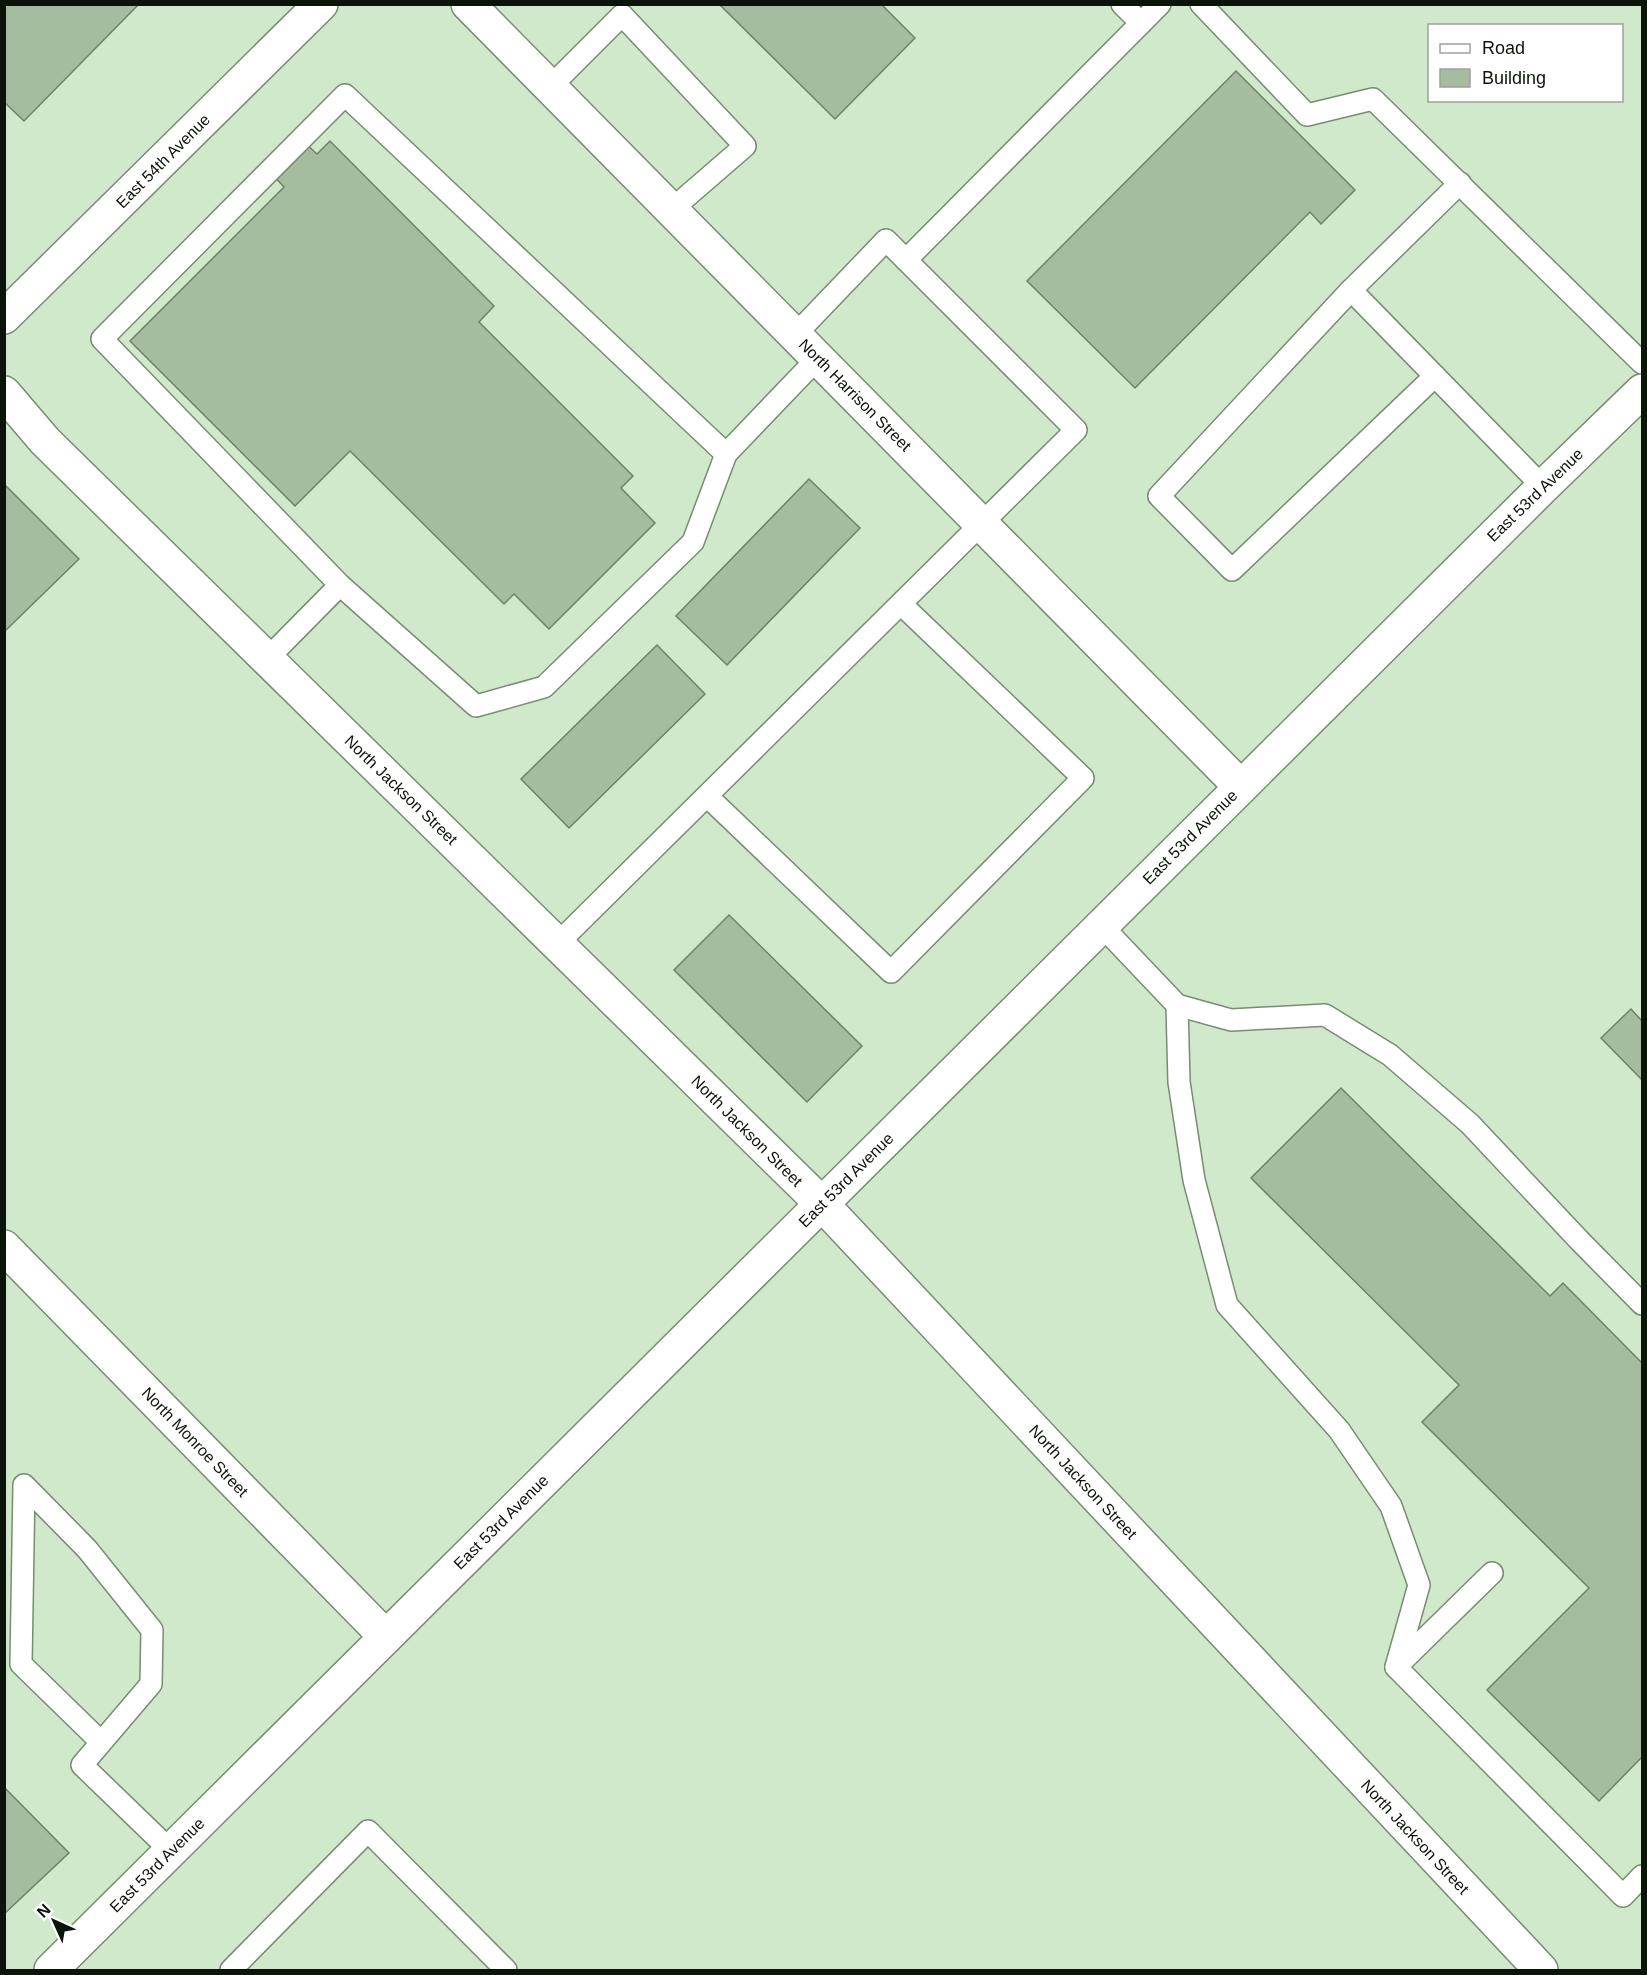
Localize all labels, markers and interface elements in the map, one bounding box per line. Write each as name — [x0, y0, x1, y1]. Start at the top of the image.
legend — [1428, 24, 1623, 102]
text: Road — [1482, 38, 1525, 58]
text: Building — [1482, 68, 1546, 88]
street label: East 54th Avenue — [113, 111, 213, 211]
street label: North Harrison Street — [796, 336, 915, 455]
street label: East 53rd Avenue — [1484, 445, 1586, 545]
street label: North Jackson Street — [341, 732, 461, 848]
street label: East 53rd Avenue — [1139, 786, 1241, 888]
street label: North Jackson Street — [688, 1072, 806, 1190]
street label: East 53rd Avenue — [795, 1129, 897, 1231]
street label: North Monroe Street — [139, 1384, 252, 1500]
street label: North Jackson Street — [1026, 1422, 1141, 1543]
street label: East 53rd Avenue — [450, 1471, 552, 1573]
street label: North Jackson Street — [1358, 1777, 1473, 1898]
street label: East 53rd Avenue — [106, 1814, 208, 1916]
north arrow — [24, 1891, 84, 1951]
text: N — [34, 1901, 54, 1921]

